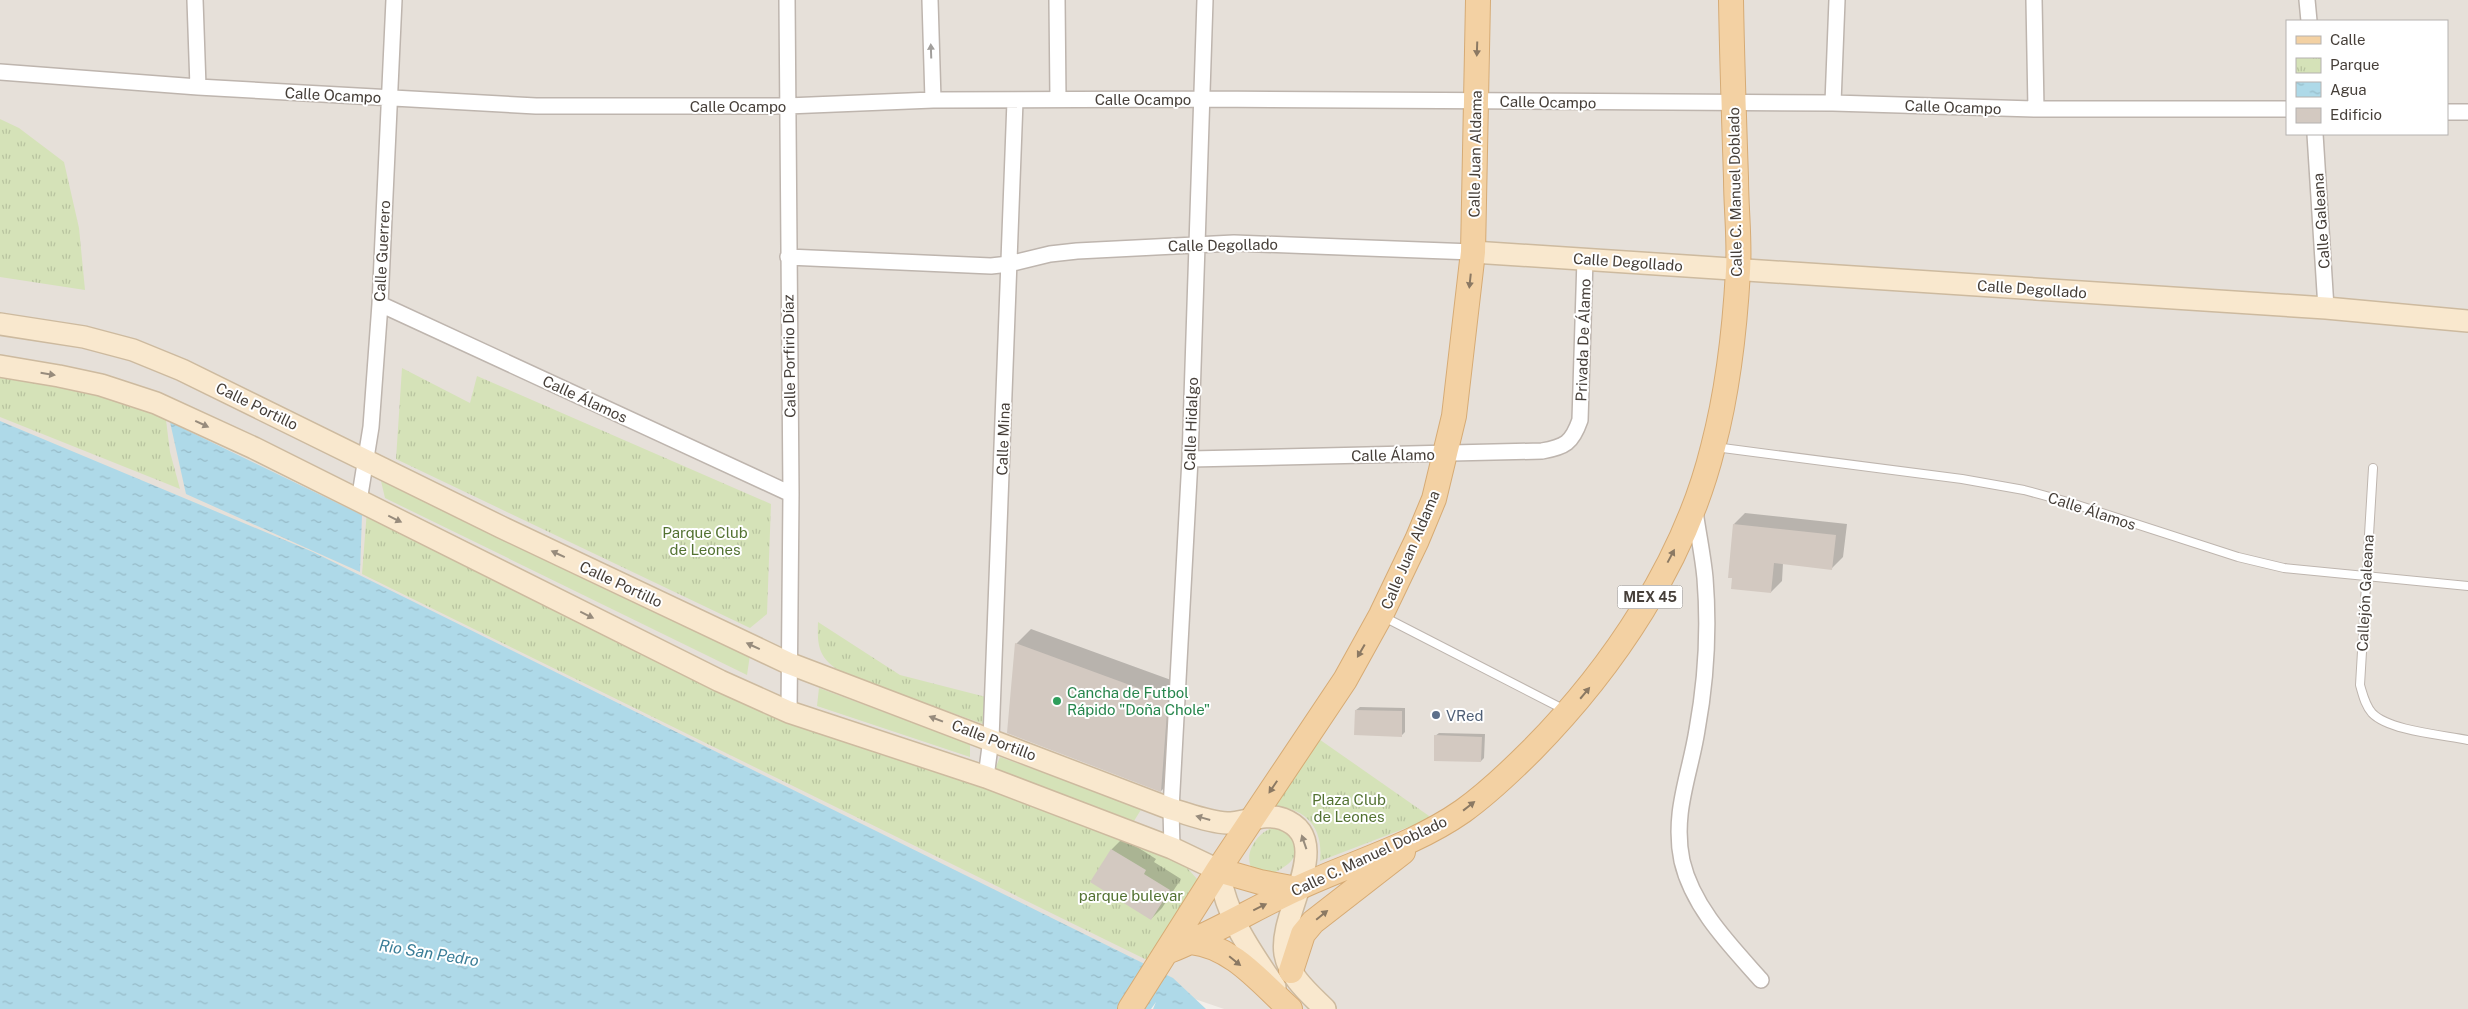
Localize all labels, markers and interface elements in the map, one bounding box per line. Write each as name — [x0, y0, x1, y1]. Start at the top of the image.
legend — [2286, 20, 2448, 135]
text: Calle — [2330, 31, 2366, 48]
one-way arrow — [1472, 41, 1480, 57]
one-way arrow — [927, 43, 935, 59]
text: Parque — [2330, 56, 2380, 73]
text: Agua — [2330, 81, 2367, 98]
street label: Calle Ocampo — [284, 84, 382, 106]
street label: Calle Juan Aldama — [1465, 90, 1485, 218]
street label: Calle Ocampo — [1095, 91, 1191, 108]
street label: Calle Ocampo — [1500, 93, 1596, 111]
street label: Calle Ocampo — [1904, 97, 2002, 117]
street label: Calle Ocampo — [690, 98, 786, 115]
text: Edificio — [2330, 106, 2382, 123]
street label: Calle C. Manuel Doblado — [1725, 107, 1745, 277]
street label: Calle Galeana — [2309, 172, 2333, 270]
street label: Calle Guerrero — [371, 200, 393, 302]
street label: Calle Degollado — [1168, 236, 1278, 254]
street label: Calle Degollado — [1573, 250, 1683, 274]
one-way arrow — [1466, 273, 1474, 289]
street label: Calle Degollado — [1977, 277, 2087, 301]
street label: Privada De Álamo — [1572, 278, 1594, 402]
street label: Calle Porfirio Díaz — [779, 294, 799, 418]
one-way arrow — [41, 370, 57, 378]
street label: Calle Álamos — [540, 372, 630, 426]
street label: Calle Hidalgo — [1181, 377, 1201, 471]
street label: Calle Portillo — [213, 379, 301, 433]
street label: Calle Mina — [993, 402, 1013, 476]
one-way arrow — [195, 420, 209, 428]
street label: Calle Álamo — [1351, 446, 1435, 464]
street label: Calle Juan Aldama — [1377, 488, 1443, 612]
street label: Calle Álamos — [2046, 489, 2138, 533]
one-way arrow — [388, 515, 402, 523]
park label: Parque Club de Leones — [662, 524, 748, 558]
street label: Callejón Galeana — [2353, 534, 2377, 652]
one-way arrow — [1667, 549, 1676, 563]
one-way arrow — [551, 550, 565, 558]
street label: Calle Portillo — [577, 557, 665, 611]
road number: MEX 45 — [1618, 586, 1682, 608]
one-way arrow — [580, 611, 594, 619]
one-way arrow — [746, 642, 760, 650]
one-way arrow — [1357, 643, 1365, 658]
place label: Cancha de Futbol Rápido "Doña Chole" — [1067, 684, 1210, 718]
one-way arrow — [1579, 687, 1590, 700]
marker: Cancha de Futbol Rápido "Doña Chole" — [1051, 695, 1063, 707]
place label: VRed — [1446, 707, 1483, 724]
marker: VRed — [1430, 709, 1442, 721]
one-way arrow — [929, 714, 944, 722]
street label: Calle Portillo — [949, 716, 1039, 764]
one-way arrow — [1268, 780, 1278, 794]
park label: Plaza Club de Leones — [1312, 791, 1386, 825]
one-way arrow — [1462, 801, 1475, 812]
street label: Calle C. Manuel Doblado — [1288, 812, 1450, 900]
one-way arrow — [1196, 814, 1211, 822]
one-way arrow — [1300, 834, 1308, 849]
park label: parque bulevar — [1079, 887, 1183, 904]
one-way arrow — [1252, 903, 1267, 911]
one-way arrow — [1315, 909, 1328, 920]
water label: Rio San Pedro — [378, 936, 481, 970]
one-way arrow — [1228, 955, 1241, 966]

